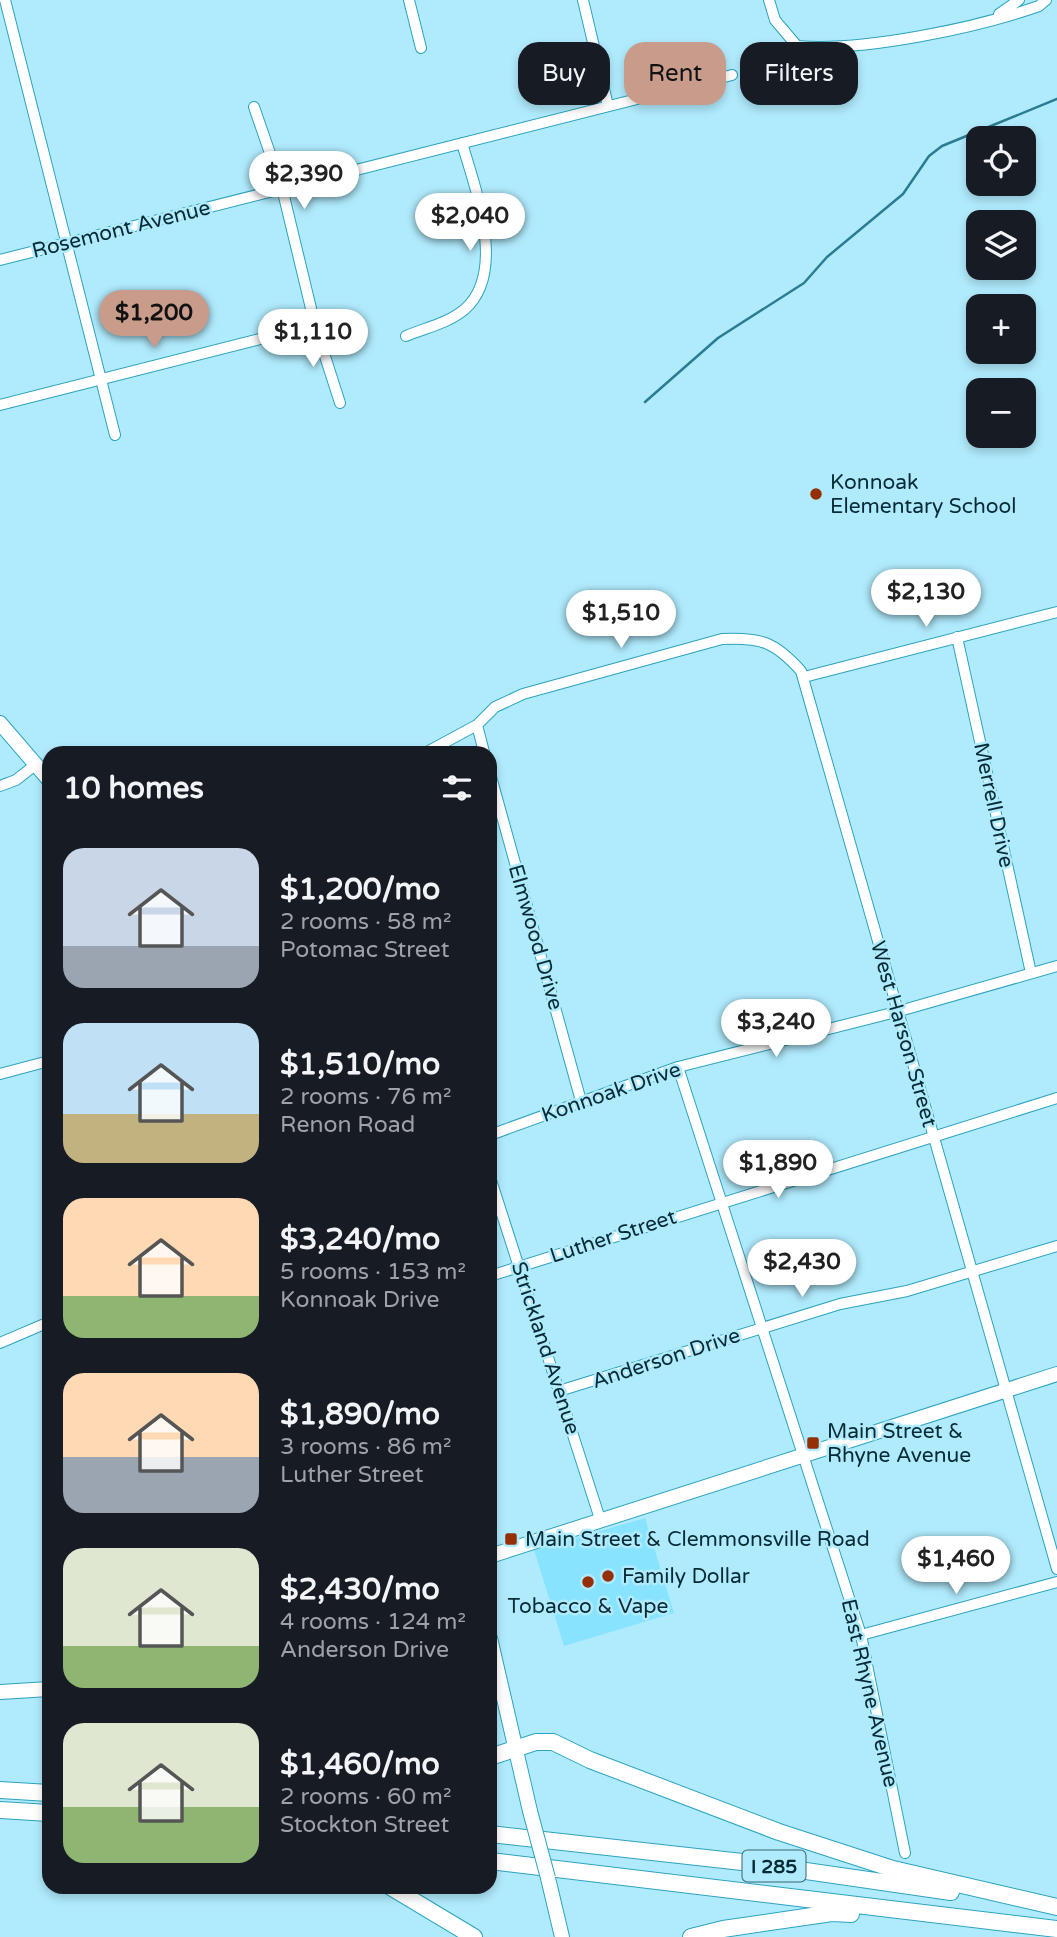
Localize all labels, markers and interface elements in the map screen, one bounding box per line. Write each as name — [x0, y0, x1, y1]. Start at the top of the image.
chip: Buy — [518, 42, 610, 105]
chip: Rent — [624, 42, 726, 105]
chip: Filters — [740, 42, 858, 105]
map controls — [966, 126, 1036, 448]
button: locate — [966, 126, 1036, 196]
pin: $2,390 — [247, 152, 361, 211]
text: $2,390 — [265, 160, 343, 188]
pin: $2,040 — [413, 194, 527, 253]
street label: Rosemont Avenue — [29, 195, 213, 264]
text: $2,040 — [431, 202, 509, 230]
button: layers — [966, 210, 1036, 280]
pin: $1,200 — [97, 290, 211, 350]
button: + — [966, 294, 1036, 364]
text: $1,200 — [115, 299, 193, 327]
pin: $1,110 — [256, 310, 370, 369]
text: $1,110 — [274, 318, 352, 346]
button: − — [966, 378, 1036, 448]
place label: Konnoak Elementary School — [830, 470, 1017, 519]
marker: Konnoak Elementary School — [808, 486, 824, 502]
pin: $2,130 — [869, 570, 983, 629]
text: $2,130 — [887, 578, 965, 606]
pin: $1,510 — [564, 590, 678, 650]
text: $1,510 — [582, 599, 660, 627]
street label: Merrell Drive — [968, 740, 1019, 870]
icon: filters — [438, 769, 476, 807]
text: 10 homes — [63, 770, 204, 807]
street label: Elmwood Drive — [503, 862, 568, 1013]
text: $1,200/mo — [280, 871, 440, 908]
icon: home — [119, 876, 203, 960]
text: 2 rooms · 58 m² — [280, 908, 451, 936]
text: Potomac Street — [280, 936, 450, 964]
street label: West Harson Street — [865, 938, 942, 1130]
pin: $3,240 — [719, 1000, 833, 1059]
text: $3,240 — [737, 1008, 815, 1036]
text: $1,510/mo — [280, 1046, 440, 1083]
icon: home — [119, 1051, 203, 1135]
street label: Konnoak Drive — [538, 1057, 684, 1128]
text: 2 rooms · 76 m² — [280, 1083, 451, 1111]
text: Renon Road — [280, 1111, 415, 1139]
pin: $1,890 — [721, 1140, 835, 1200]
text: $1,890 — [739, 1149, 817, 1177]
street label: Luther Street — [547, 1204, 679, 1269]
text: $3,240/mo — [280, 1221, 440, 1258]
icon: home — [119, 1226, 203, 1310]
pin: $2,430 — [745, 1240, 859, 1299]
text: $2,430 — [763, 1248, 841, 1276]
text: 5 rooms · 153 m² — [280, 1258, 466, 1286]
street label: Strickland Avenue — [506, 1259, 585, 1438]
text: Konnoak Drive — [280, 1286, 439, 1314]
street label: Anderson Drive — [589, 1323, 744, 1394]
text: $1,890/mo — [280, 1396, 440, 1433]
icon: home — [119, 1401, 203, 1485]
place label: Main Street & Rhyne Avenue — [827, 1419, 971, 1468]
text: 3 rooms · 86 m² — [280, 1433, 451, 1461]
marker: Main Street & Rhyne Avenue — [805, 1435, 821, 1451]
text: Luther Street — [280, 1461, 424, 1489]
place label: Main Street & Clemmonsville Road — [525, 1527, 870, 1552]
marker: Main Street & Clemmonsville Road — [503, 1531, 519, 1547]
pin: $1,460 — [899, 1536, 1013, 1596]
text: $1,460 — [917, 1545, 995, 1573]
place label: Family Dollar — [622, 1564, 750, 1589]
marker: Family Dollar — [600, 1568, 616, 1584]
text: $2,430/mo — [280, 1571, 440, 1608]
marker: Tobacco & Vape — [580, 1574, 596, 1590]
icon: home — [119, 1576, 203, 1660]
place label: Tobacco & Vape — [508, 1594, 669, 1619]
street label: East Rhyne Avenue — [836, 1596, 903, 1790]
text: 4 rooms · 124 m² — [280, 1608, 466, 1636]
text: Anderson Drive — [280, 1636, 449, 1664]
text: $1,460/mo — [280, 1746, 440, 1783]
icon: home — [119, 1751, 203, 1835]
text: 2 rooms · 60 m² — [280, 1783, 451, 1811]
text: Stockton Street — [280, 1811, 449, 1839]
road number: I 285 — [742, 1850, 806, 1882]

